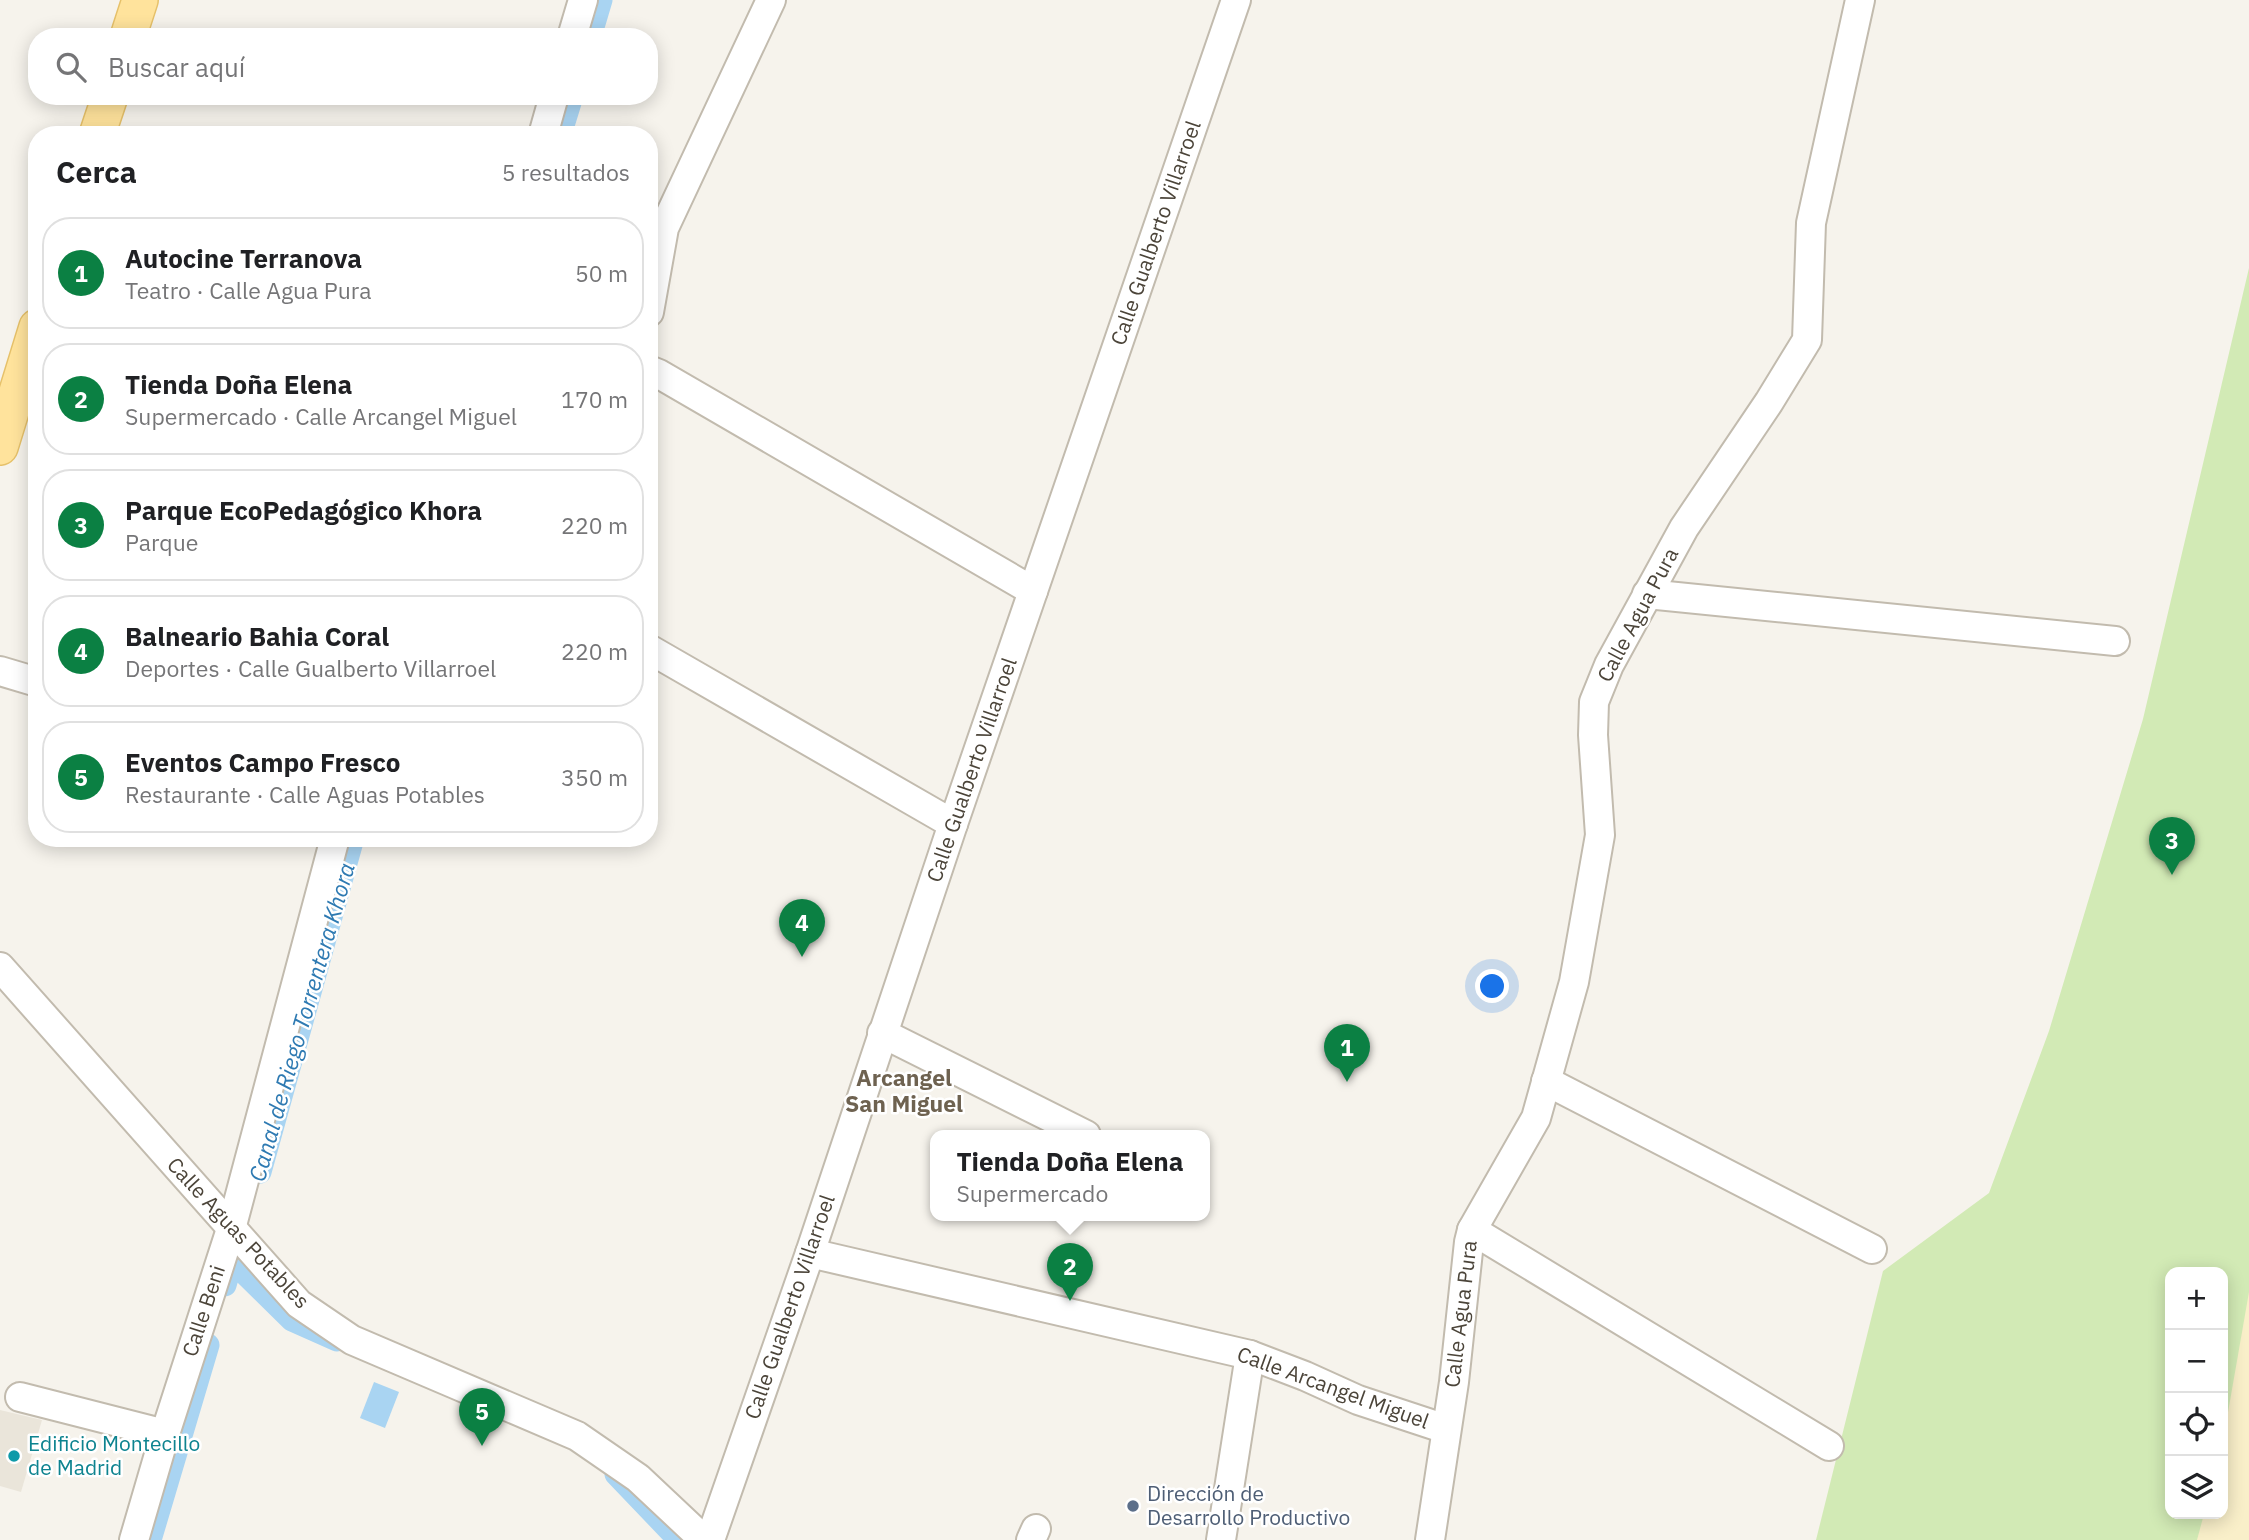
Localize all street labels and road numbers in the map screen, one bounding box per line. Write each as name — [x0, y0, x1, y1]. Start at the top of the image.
street label: Calle Gualberto Villarroel — [1103, 116, 1207, 349]
street label: Calle Agua Pura — [1590, 543, 1684, 686]
street label: Calle Gualberto Villarroel — [919, 653, 1023, 886]
street label: Calle Aguas Potables — [161, 1151, 316, 1314]
street label: Calle Gualberto Villarroel — [737, 1190, 841, 1423]
street label: Calle Agua Pura — [1437, 1239, 1483, 1389]
street label: Calle Beni — [175, 1261, 231, 1360]
street label: Calle Arcangel Miguel — [1233, 1339, 1434, 1435]

